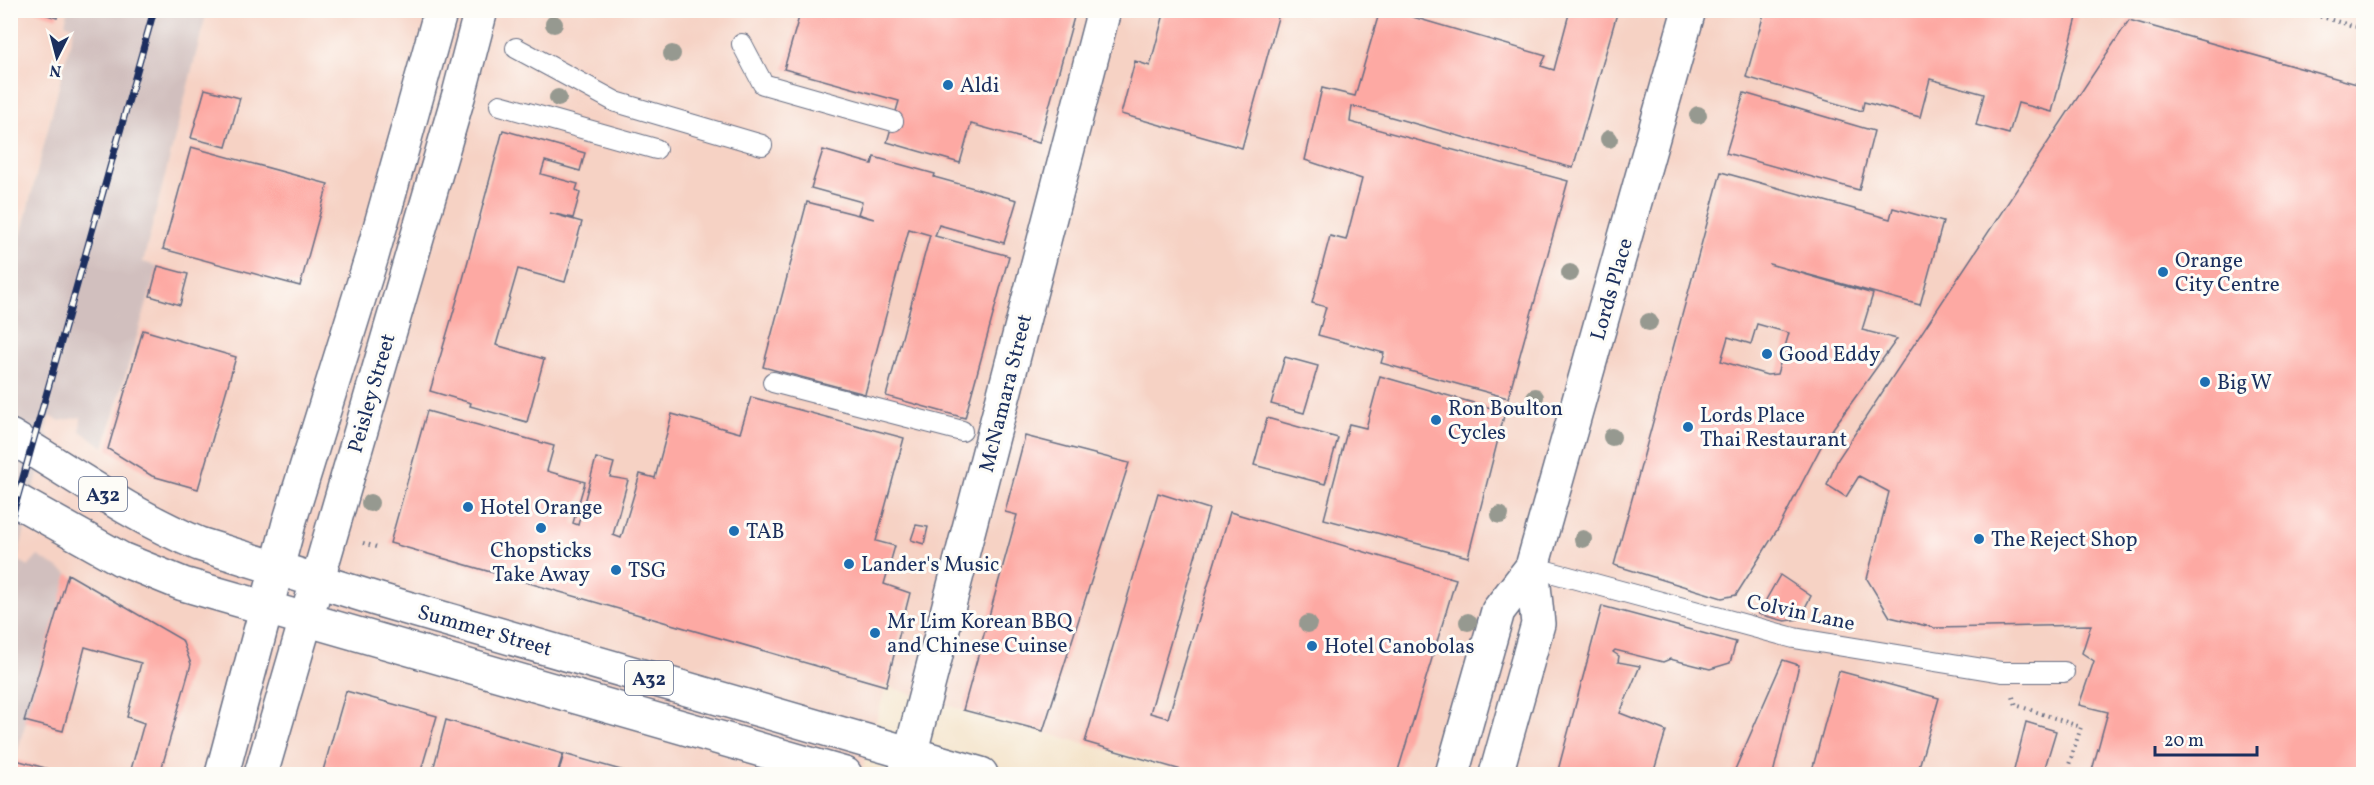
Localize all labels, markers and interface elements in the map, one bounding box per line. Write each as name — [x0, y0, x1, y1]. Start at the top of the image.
north arrow — [27, 27, 87, 87]
text: N — [48, 58, 63, 81]
place label: Aldi — [960, 72, 999, 101]
marker: Aldi — [941, 78, 955, 92]
street label: Lords Place — [1584, 235, 1641, 344]
place label: Orange City Centre — [2175, 247, 2280, 300]
marker: Orange City Centre — [2156, 265, 2170, 279]
street label: McNamara Street — [973, 311, 1040, 476]
street label: Peisley Street — [342, 330, 403, 457]
place label: Good Eddy — [1779, 341, 1881, 370]
marker: Good Eddy — [1760, 347, 1774, 361]
place label: Big W — [2217, 369, 2272, 398]
marker: Big W — [2198, 375, 2212, 389]
place label: Ron Boulton Cycles — [1448, 395, 1563, 448]
place label: Lords Place Thai Restaurant — [1700, 402, 1847, 455]
marker: Ron Boulton Cycles — [1429, 413, 1443, 427]
marker: Lords Place Thai Restaurant — [1681, 420, 1695, 434]
road number: A32 — [79, 477, 127, 511]
place label: Hotel Orange — [480, 494, 602, 523]
marker: Hotel Orange — [461, 500, 475, 514]
place label: TAB — [746, 518, 785, 547]
marker: Chopsticks Take Away — [534, 521, 548, 535]
marker: TAB — [727, 524, 741, 538]
place label: The Reject Shop — [1991, 526, 2138, 555]
marker: The Reject Shop — [1972, 532, 1986, 546]
place label: Chopsticks Take Away — [490, 537, 592, 590]
place label: Lander's Music — [861, 551, 999, 580]
place label: TSG — [628, 557, 666, 586]
marker: Lander's Music — [842, 557, 856, 571]
marker: TSG — [609, 563, 623, 577]
street label: Colvin Lane — [1744, 588, 1857, 639]
street label: Summer Street — [414, 598, 555, 664]
place label: Mr Lim Korean BBQ and Chinese Cuinse — [887, 608, 1074, 661]
marker: Mr Lim Korean BBQ and Chinese Cuinse — [868, 626, 882, 640]
place label: Hotel Canobolas — [1324, 633, 1474, 662]
marker: Hotel Canobolas — [1305, 639, 1319, 653]
road number: A32 — [625, 661, 673, 695]
scale bar — [2155, 719, 2257, 757]
text: 20 m — [2164, 729, 2204, 754]

